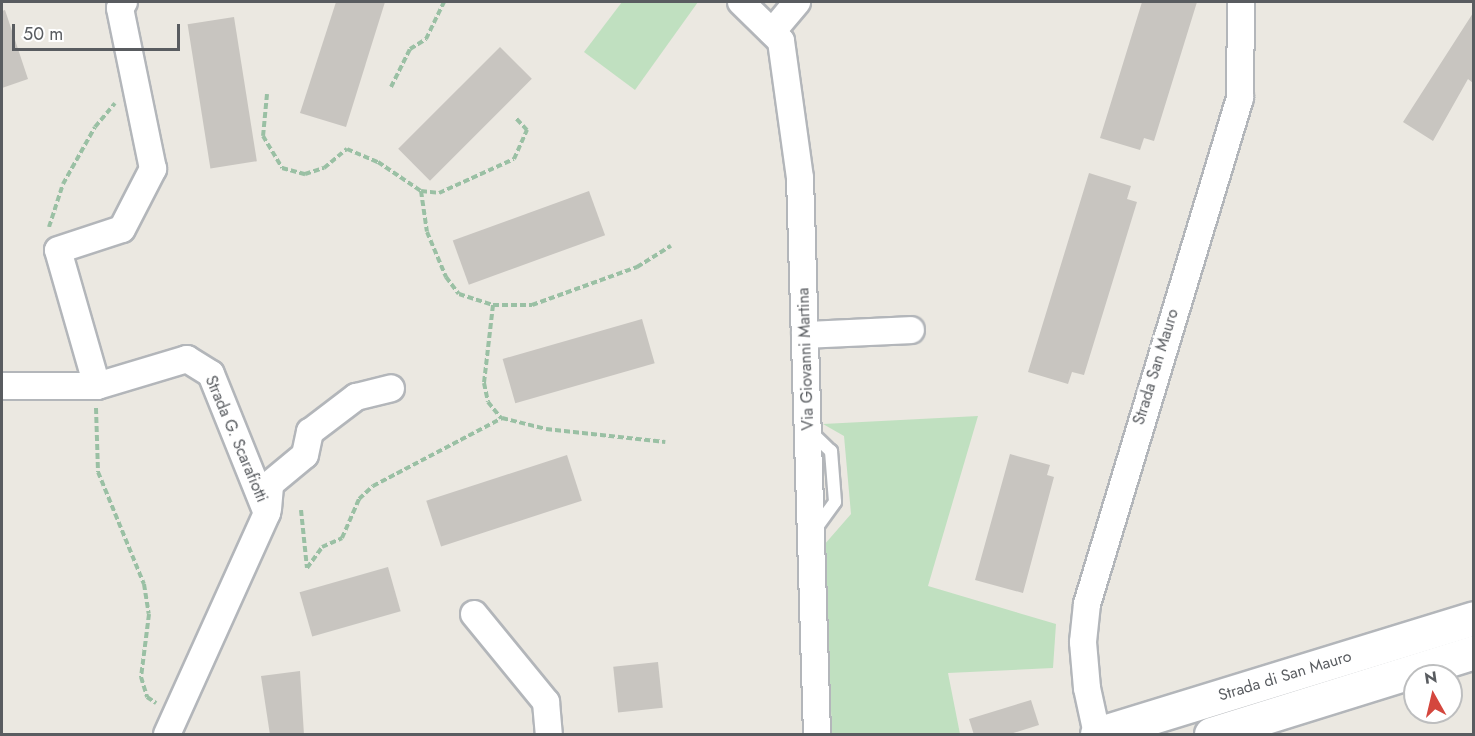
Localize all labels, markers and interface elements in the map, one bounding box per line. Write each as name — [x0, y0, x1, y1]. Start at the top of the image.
scale bar — [15, 12, 183, 50]
text: 50 m — [23, 21, 63, 47]
street label: Via Giovanni Martina — [794, 287, 818, 431]
street label: Strada San Mauro — [1129, 307, 1183, 427]
street label: Strada G. Scarafiotti — [201, 373, 271, 505]
street label: Strada di San Mauro — [1216, 647, 1354, 705]
north arrow — [1403, 664, 1463, 724]
text: N — [1423, 665, 1439, 690]

